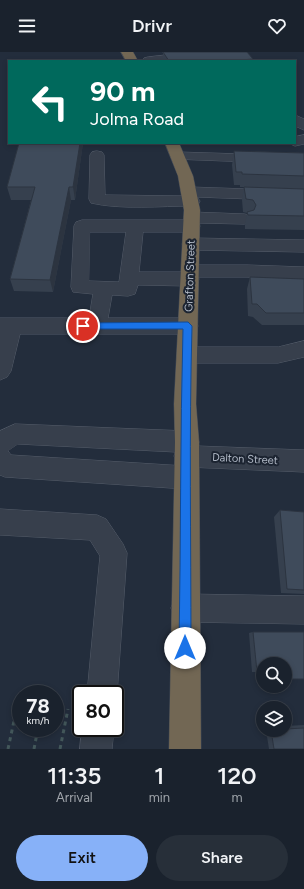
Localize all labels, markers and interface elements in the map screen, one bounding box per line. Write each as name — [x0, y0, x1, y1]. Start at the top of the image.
icon: menu — [16, 15, 38, 37]
text: Drivr — [132, 15, 172, 37]
icon: heart — [266, 15, 288, 37]
text: 90 m — [90, 74, 155, 108]
icon: left — [24, 76, 76, 128]
text: Jolma Road — [90, 108, 184, 130]
street label: Grafton Street — [182, 240, 198, 312]
pin — [66, 309, 100, 343]
icon: arrive — [72, 315, 94, 337]
street label: Dalton Street — [212, 451, 278, 467]
position arrow — [164, 627, 206, 669]
map controls — [256, 657, 292, 737]
button: search — [256, 657, 292, 693]
speed limit sign: 80 — [72, 685, 124, 737]
text: 78 — [26, 694, 50, 718]
button: layers — [256, 701, 292, 737]
text: km/h — [27, 714, 49, 727]
text: 11:35 — [47, 761, 101, 790]
text: 1 — [154, 761, 164, 790]
text: 120 — [217, 761, 257, 790]
text: Arrival — [56, 790, 93, 805]
text: min — [149, 790, 170, 805]
text: m — [231, 790, 243, 805]
button: Exit — [16, 835, 148, 881]
button: Share — [156, 835, 288, 881]

